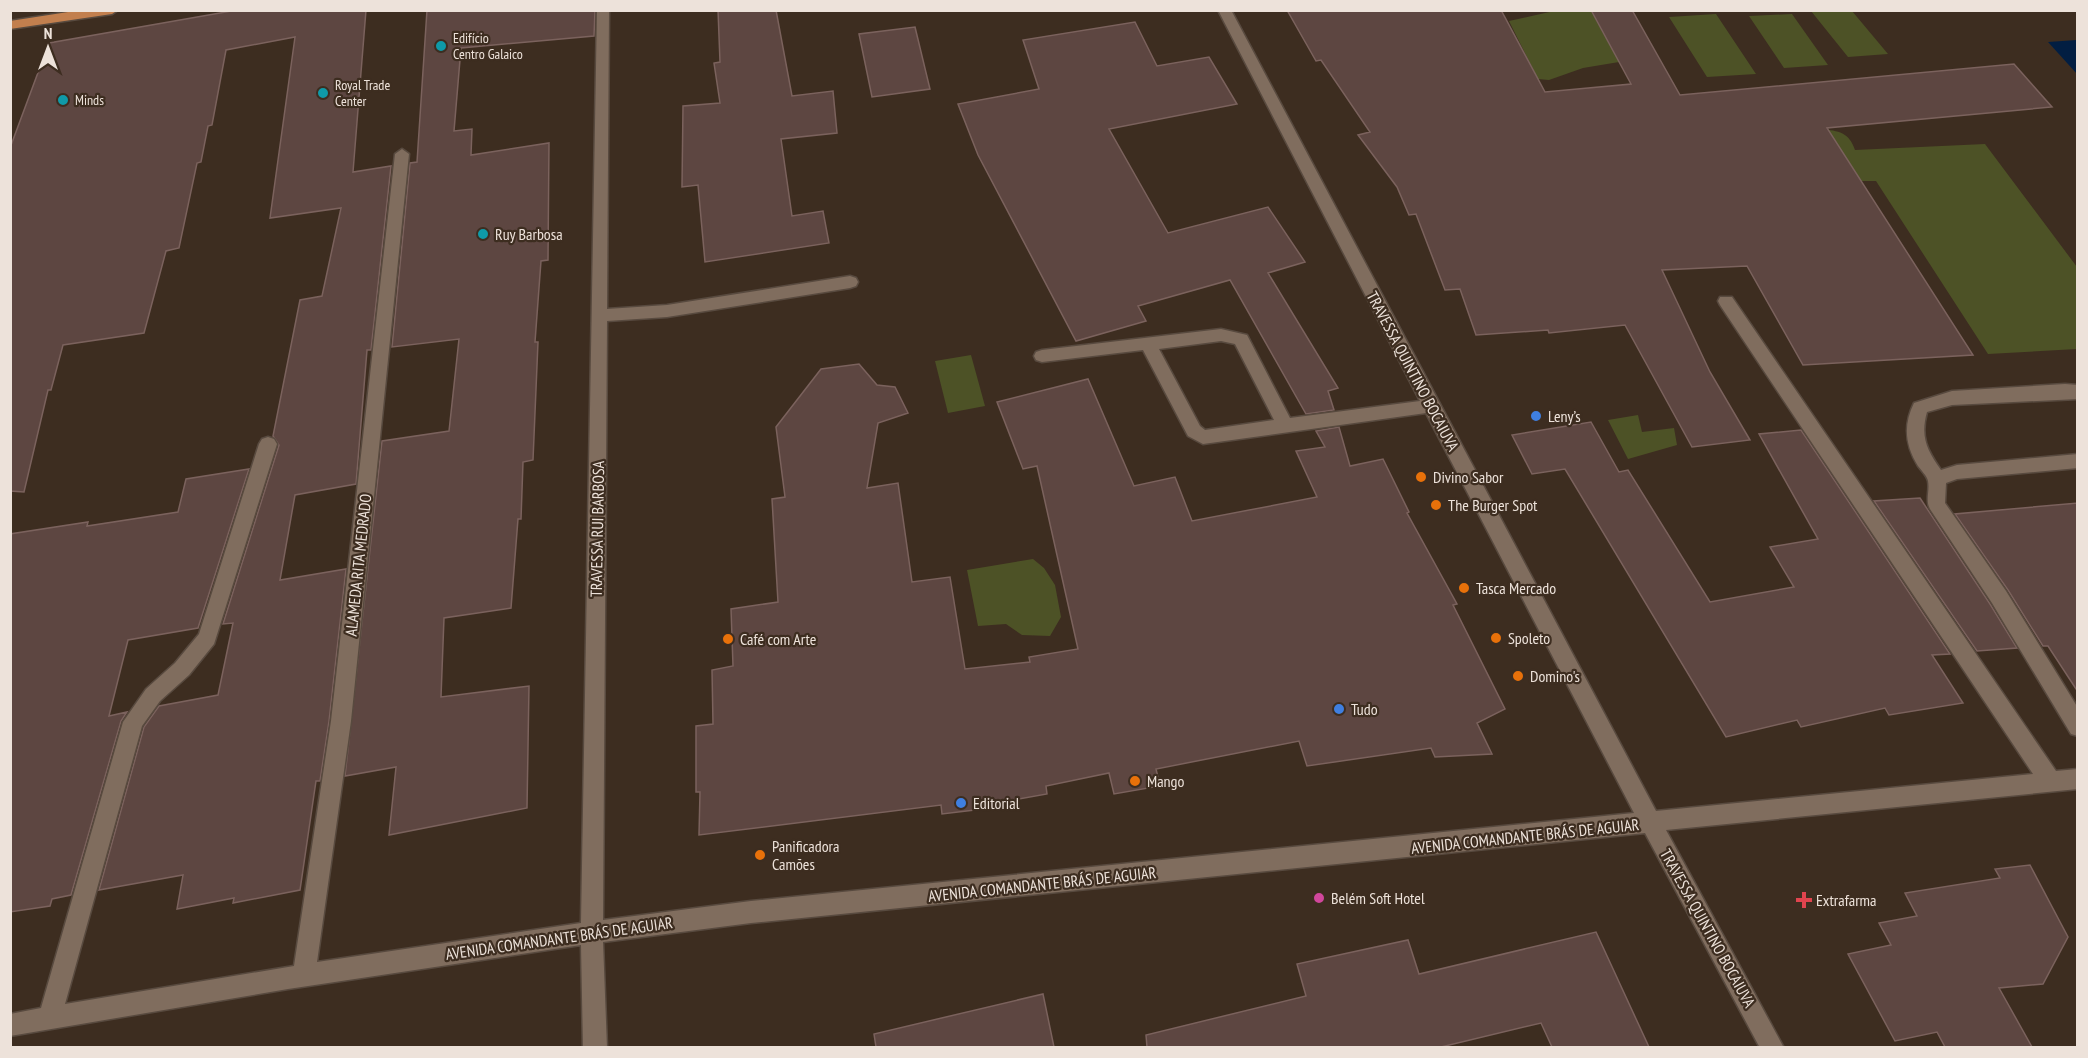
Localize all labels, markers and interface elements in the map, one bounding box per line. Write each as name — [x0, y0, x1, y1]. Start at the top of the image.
north arrow — [18, 18, 78, 78]
text: N — [44, 23, 52, 43]
place label: Edifício Centro Galaico — [453, 29, 523, 63]
marker: Edifício Centro Galaico — [434, 39, 448, 53]
place label: Royal Trade Center — [335, 76, 390, 110]
marker: Royal Trade Center — [316, 86, 330, 100]
place label: Minds — [75, 91, 104, 109]
marker: Minds — [56, 93, 70, 107]
place label: Ruy Barbosa — [495, 224, 563, 244]
marker: Ruy Barbosa — [476, 227, 490, 241]
street label: TRAVESSA QUINTINO BOCAIUVA — [1362, 288, 1464, 455]
place label: Leny’s — [1548, 406, 1581, 426]
marker: Leny’s — [1529, 409, 1543, 423]
street label: TRAVESSA RUI BARBOSA — [586, 460, 608, 597]
place label: Divino Sabor — [1433, 467, 1504, 487]
marker: Divino Sabor — [1414, 470, 1428, 484]
street label: ALAMEDA RITA MEDRADO — [341, 493, 375, 637]
place label: The Burger Spot — [1448, 495, 1538, 515]
marker: The Burger Spot — [1429, 498, 1443, 512]
place label: Tasca Mercado — [1476, 578, 1556, 598]
marker: Tasca Mercado — [1457, 581, 1471, 595]
place label: Spoleto — [1508, 628, 1550, 648]
place label: Café com Arte — [740, 629, 816, 649]
marker: Spoleto — [1489, 631, 1503, 645]
marker: Café com Arte — [721, 632, 735, 646]
place label: Domino's — [1530, 666, 1580, 686]
marker: Domino's — [1511, 669, 1525, 683]
place label: Tudo — [1351, 699, 1378, 719]
marker: Tudo — [1332, 702, 1346, 716]
place label: Mango — [1147, 771, 1185, 791]
marker: Mango — [1128, 774, 1142, 788]
place label: Editorial — [973, 793, 1020, 813]
marker: Editorial — [954, 796, 968, 810]
street label: AVENIDA COMANDANTE BRÁS DE AGUIAR — [1410, 814, 1640, 858]
place label: Panificadora Camões — [772, 836, 839, 874]
street label: TRAVESSA QUINTINO BOCAIUVA — [1656, 845, 1760, 1011]
marker: Panificadora Camões — [753, 848, 767, 862]
street label: AVENIDA COMANDANTE BRÁS DE AGUIAR — [927, 862, 1157, 906]
place label: Belém Soft Hotel — [1331, 888, 1425, 908]
place label: Extrafarma — [1816, 890, 1876, 910]
marker: Belém Soft Hotel — [1312, 891, 1326, 905]
marker: Extrafarma — [1797, 893, 1811, 907]
street label: AVENIDA COMANDANTE BRÁS DE AGUIAR — [444, 912, 674, 964]

